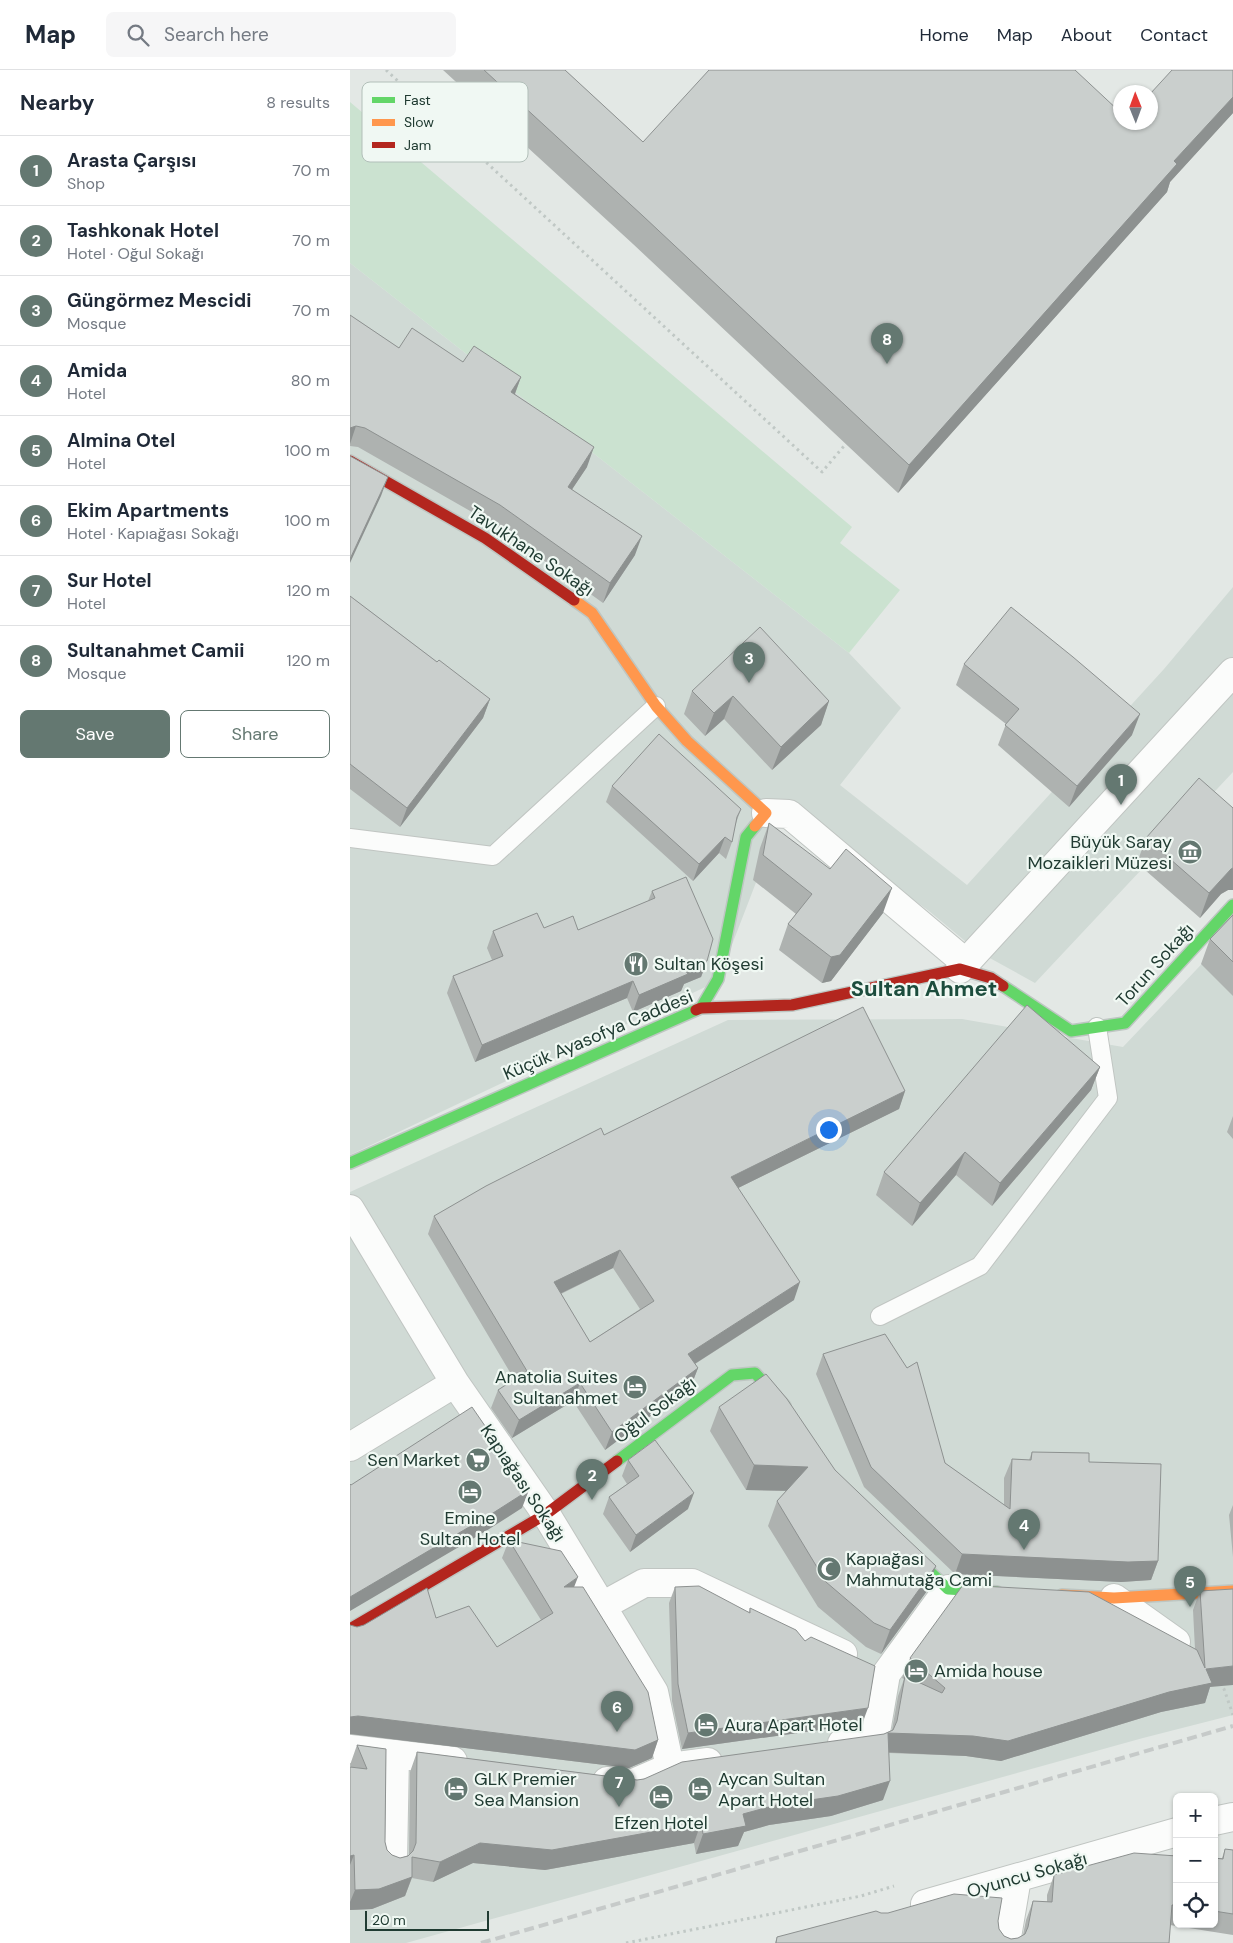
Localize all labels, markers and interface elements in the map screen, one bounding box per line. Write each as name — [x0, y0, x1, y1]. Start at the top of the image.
search box — [106, 12, 456, 57]
text: Map — [25, 19, 76, 50]
icon: search — [124, 21, 152, 49]
text: Search here — [164, 22, 269, 47]
text: Home — [919, 23, 969, 47]
text: Map — [997, 23, 1033, 47]
text: About — [1061, 23, 1112, 47]
text: Contact — [1140, 23, 1208, 47]
legend — [362, 82, 528, 162]
north arrow — [1113, 85, 1158, 130]
text: Nearby — [20, 89, 94, 117]
text: Fast — [404, 91, 431, 109]
text: 8 results — [266, 92, 330, 113]
text: Slow — [404, 113, 434, 131]
text: Jam — [404, 136, 431, 154]
text: Arasta Çarşısı — [67, 148, 196, 173]
text: 1 — [33, 160, 39, 181]
text: 70 m — [292, 160, 330, 181]
text: Shop — [67, 173, 105, 194]
text: Tashkonak Hotel — [67, 218, 219, 243]
text: 2 — [31, 230, 41, 251]
text: 70 m — [292, 230, 330, 251]
text: Hotel · Oğul Sokağı — [67, 243, 204, 264]
text: Güngörmez Mescidi — [67, 288, 251, 313]
text: 3 — [31, 300, 41, 321]
text: 70 m — [292, 300, 330, 321]
text: Mosque — [67, 313, 126, 334]
pin: 8 — [871, 323, 903, 364]
text: Amida — [67, 358, 127, 383]
text: 4 — [31, 370, 41, 391]
text: 80 m — [291, 370, 330, 391]
text: Hotel — [67, 383, 106, 404]
text: Almina Otel — [67, 428, 175, 453]
text: 5 — [31, 440, 41, 461]
text: 100 m — [285, 440, 330, 461]
text: Hotel — [67, 453, 106, 474]
text: Ekim Apartments — [67, 498, 229, 523]
street label: Tavukhane Sokağı — [464, 500, 598, 602]
text: 6 — [31, 510, 41, 531]
text: 100 m — [285, 510, 330, 531]
text: Hotel · Kapıağası Sokağı — [67, 523, 239, 544]
text: Sur Hotel — [67, 568, 152, 593]
text: 7 — [32, 580, 40, 601]
text: 120 m — [286, 580, 330, 601]
text: Hotel — [67, 593, 106, 614]
text: Sultanahmet Camii — [67, 638, 245, 663]
pin: 3 — [733, 642, 765, 683]
text: 8 — [31, 650, 41, 671]
text: 120 m — [286, 650, 330, 671]
text: Mosque — [67, 663, 126, 684]
button: Save — [20, 710, 170, 758]
button: Share — [180, 710, 330, 758]
pin: 1 — [1105, 764, 1137, 805]
place label: Büyük Saray Mozaikleri Müzesi — [1027, 830, 1172, 875]
museum icon: Büyük Saray Mozaikleri Müzesi — [1177, 839, 1203, 865]
street label: Torun Sokağı — [1111, 918, 1199, 1012]
restaurant icon: Sultan Köşesi — [623, 951, 649, 977]
place label: Sultan Köşesi — [654, 952, 764, 976]
district label: Sultan Ahmet — [851, 974, 997, 1003]
street label: Küçük Ayasofya Caddesi — [499, 984, 697, 1086]
your location — [816, 1117, 842, 1143]
place label: Anatolia Suites Sultanahmet — [495, 1365, 618, 1410]
street label: Oğul Sokağı — [609, 1371, 701, 1449]
hotel icon: Anatolia Suites Sultanahmet — [622, 1374, 648, 1400]
street label: Kapıağası Sokağı — [475, 1420, 571, 1546]
supermarket icon: Sen Market — [465, 1447, 491, 1473]
place label: Sen Market — [367, 1448, 460, 1472]
pin: 2 — [576, 1459, 608, 1500]
hotel icon: Emine Sultan Hotel — [457, 1479, 483, 1505]
place label: Emine Sultan Hotel — [420, 1506, 520, 1551]
pin: 4 — [1008, 1509, 1040, 1550]
place label: Kapıağası Mahmutağa Cami — [846, 1547, 992, 1592]
mosque icon: Kapıağası Mahmutağa Cami — [816, 1556, 842, 1582]
pin: 5 — [1174, 1566, 1206, 1607]
hotel icon: Amida house — [903, 1658, 929, 1684]
place label: Amida house — [934, 1659, 1043, 1683]
pin: 6 — [601, 1691, 633, 1732]
hotel icon: Aura Apart Hotel — [693, 1712, 719, 1738]
place label: Aura Apart Hotel — [724, 1713, 862, 1737]
pin: 7 — [603, 1766, 635, 1807]
place label: GLK Premier Sea Mansion — [474, 1767, 579, 1812]
place label: Aycan Sultan Apart Hotel — [718, 1767, 825, 1812]
hotel icon: GLK Premier Sea Mansion — [443, 1776, 469, 1802]
hotel icon: Aycan Sultan Apart Hotel — [687, 1776, 713, 1802]
hotel icon: Efzen Hotel — [648, 1784, 674, 1810]
map controls — [1173, 1793, 1218, 1928]
button: + — [1173, 1793, 1218, 1838]
place label: Efzen Hotel — [614, 1811, 708, 1835]
button: − — [1173, 1838, 1218, 1883]
street label: Oyuncu Sokağı — [964, 1846, 1090, 1904]
button: locate — [1173, 1883, 1218, 1928]
scale bar — [365, 1908, 489, 1931]
text: 20 m — [372, 1911, 406, 1929]

